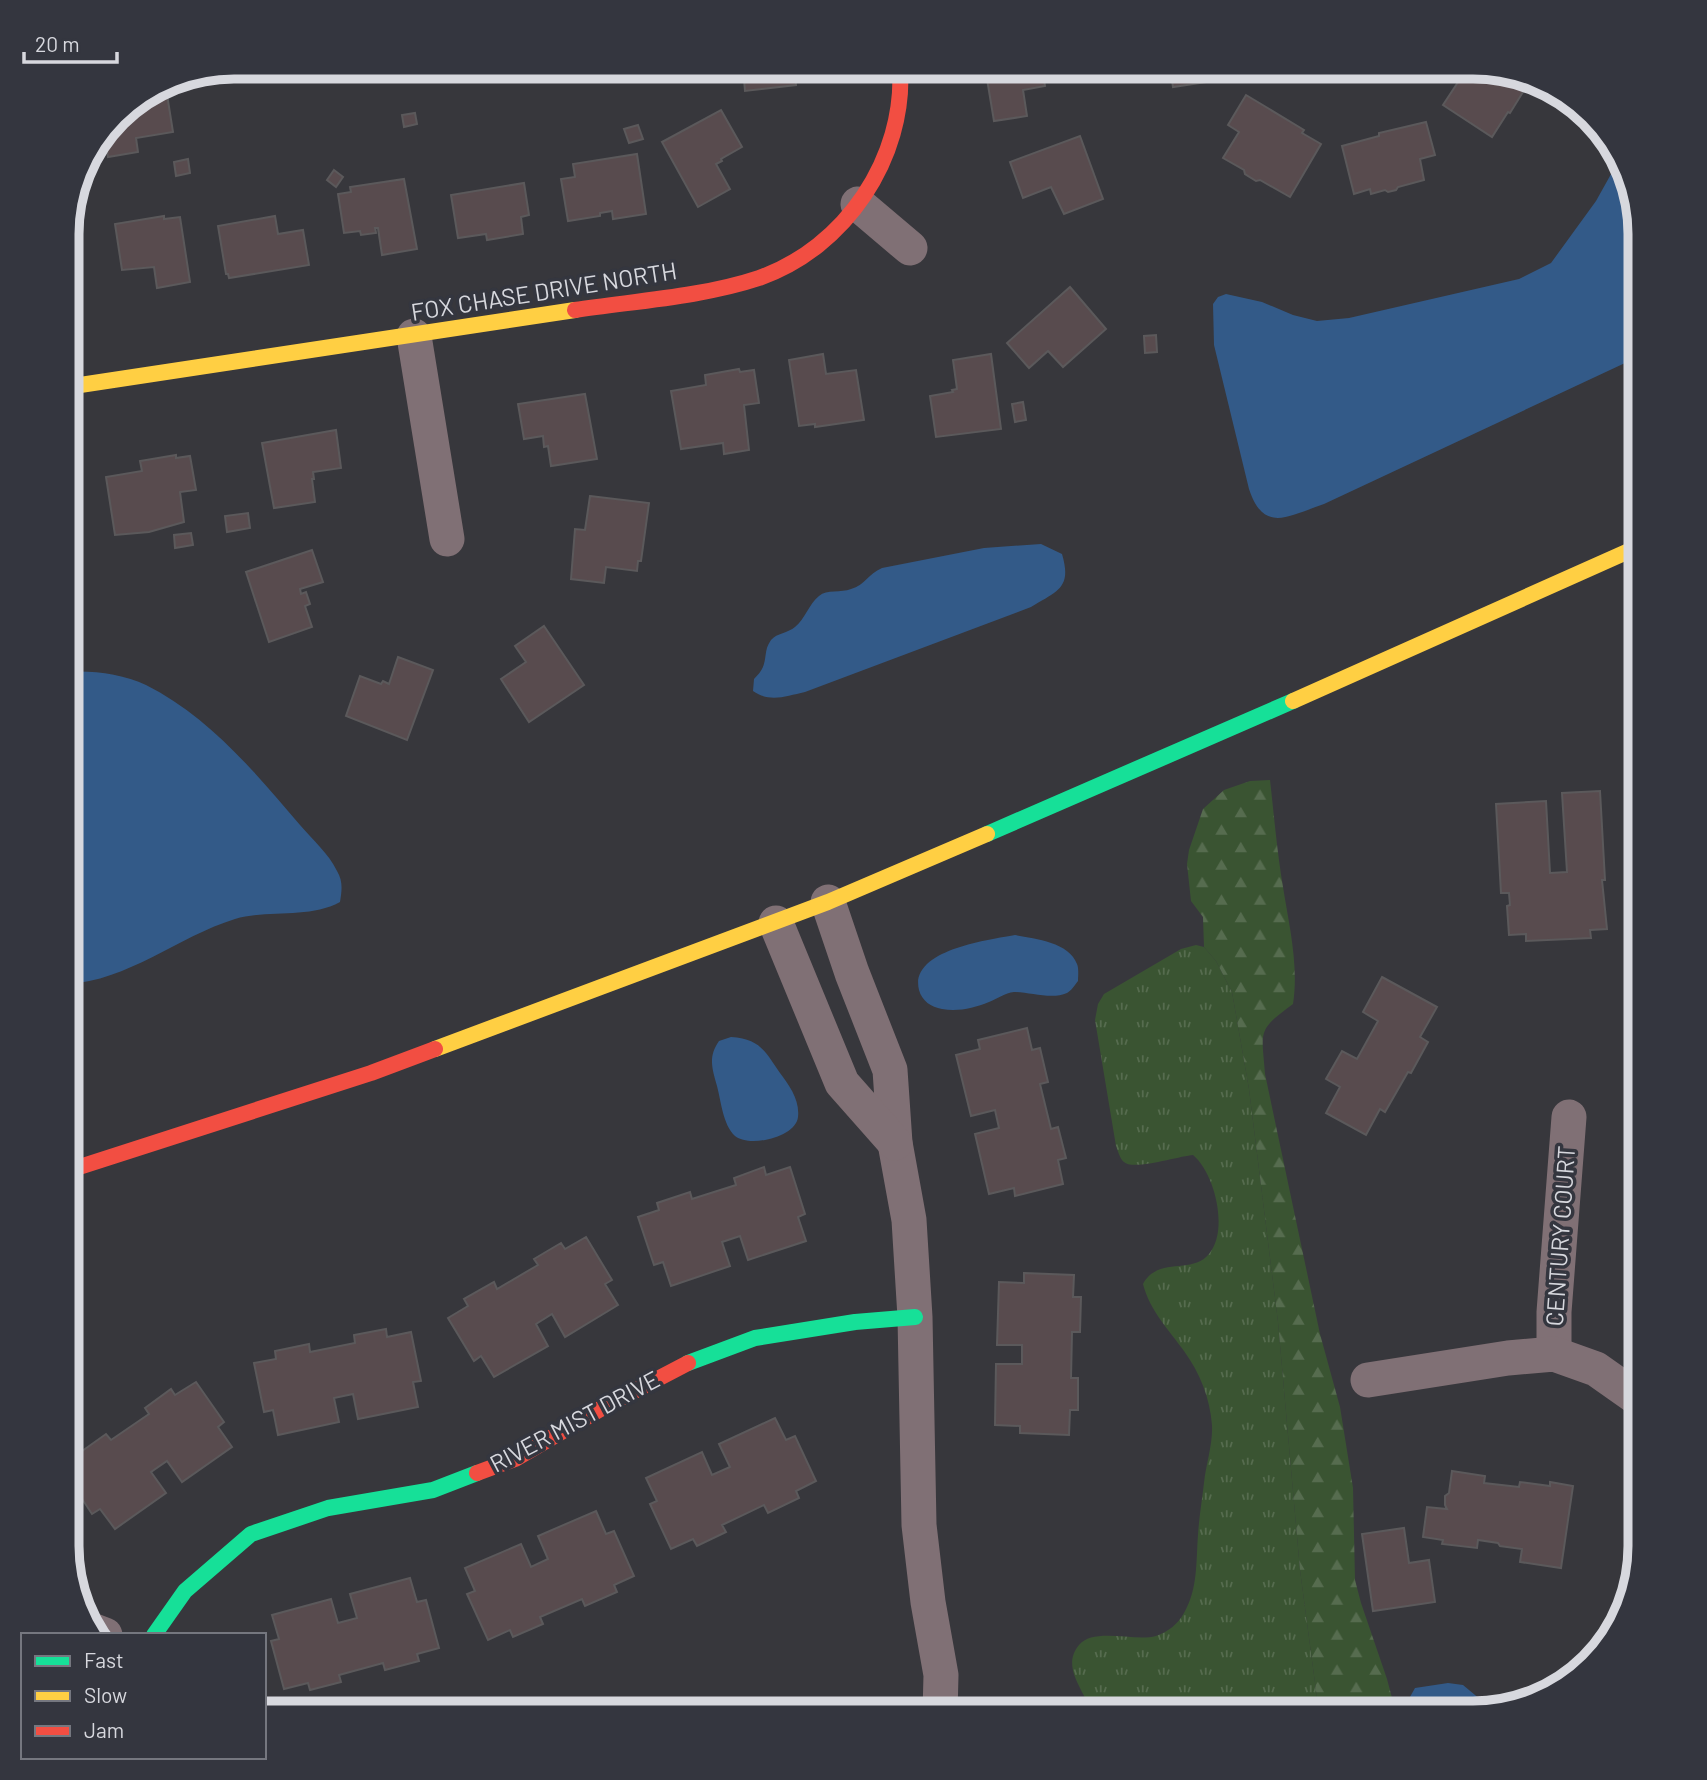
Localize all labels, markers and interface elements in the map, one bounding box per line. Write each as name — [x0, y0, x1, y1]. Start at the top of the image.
scale bar — [24, 21, 117, 65]
text: 20 m — [35, 31, 80, 56]
street label: FOX CHASE DRIVE NORTH — [409, 255, 679, 326]
street label: CENTURY COURT — [1539, 1145, 1580, 1327]
street label: RIVER MIST DRIVE — [484, 1364, 664, 1478]
legend — [21, 1633, 266, 1759]
text: Fast — [84, 1647, 124, 1672]
text: Slow — [84, 1682, 127, 1707]
text: Jam — [84, 1717, 124, 1742]

